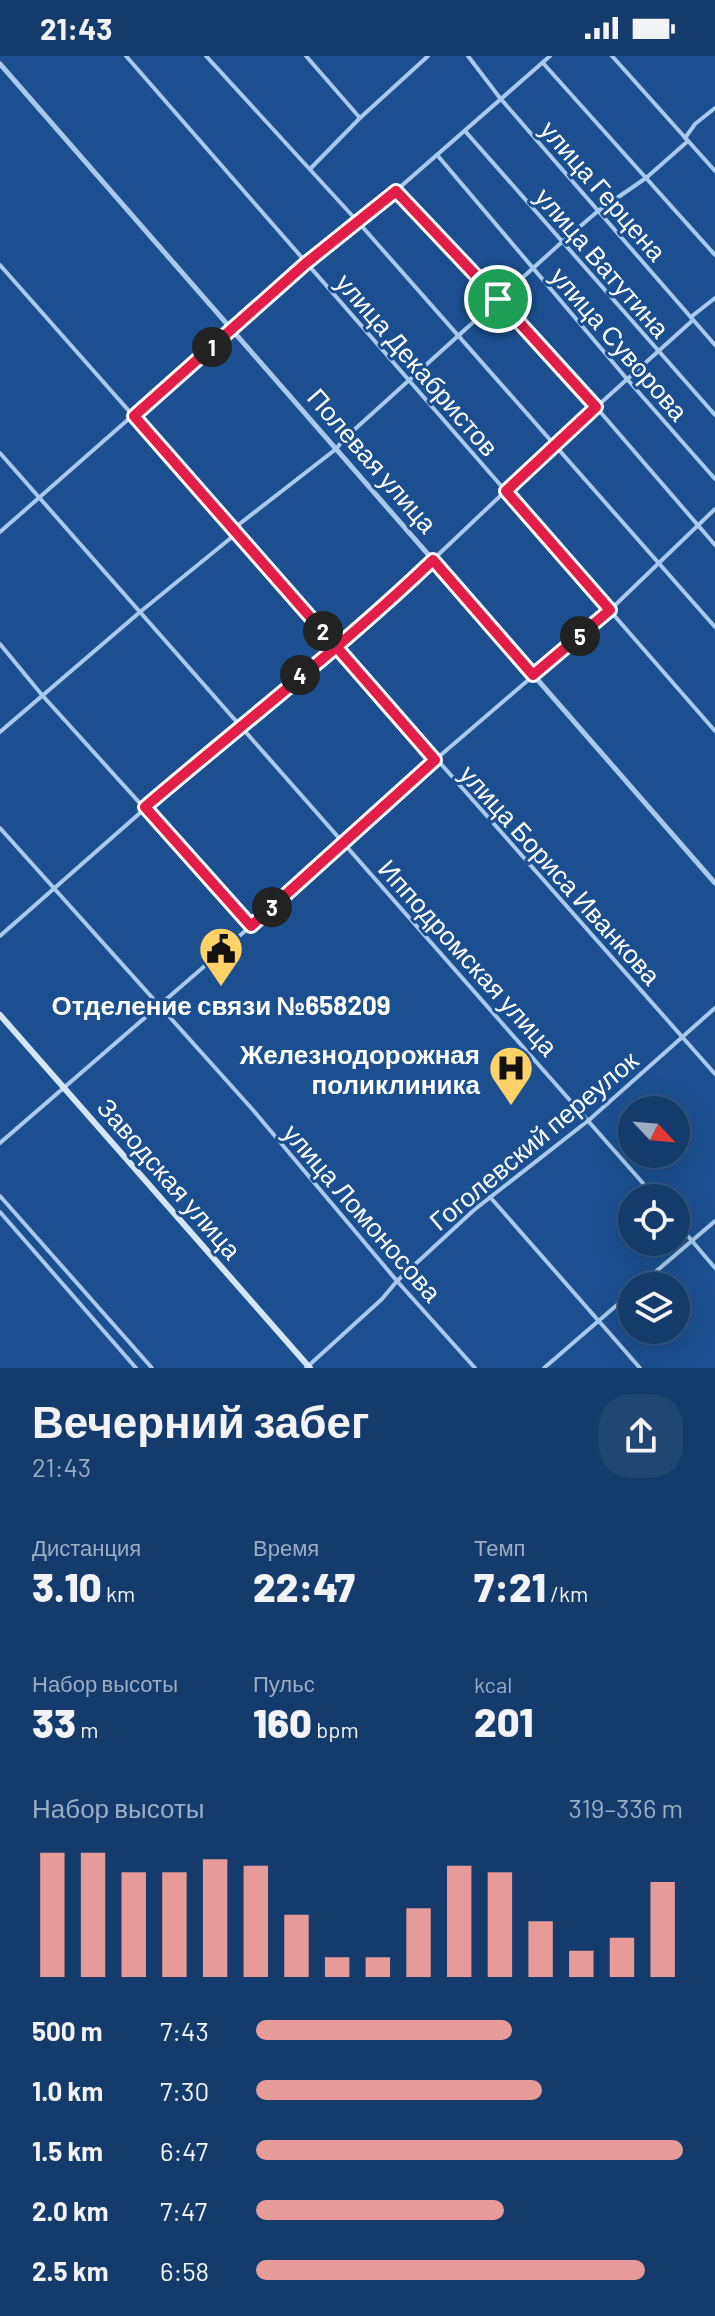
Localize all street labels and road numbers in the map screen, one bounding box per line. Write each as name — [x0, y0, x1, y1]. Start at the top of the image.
street label: улица Герцена — [535, 113, 674, 267]
street label: улица Ватутина — [530, 181, 677, 344]
street label: улица Суворова — [545, 260, 695, 427]
street label: улица Декабристов — [330, 266, 506, 462]
street label: Полевая улица — [302, 382, 444, 539]
street label: улица Бориса Иванкова — [454, 758, 668, 991]
street label: Ипподромская улица — [373, 853, 565, 1062]
street label: Гоголевский переулок — [423, 1043, 644, 1236]
street label: Заводская улица — [92, 1091, 249, 1265]
street label: улица Ломоносова — [277, 1117, 449, 1308]

